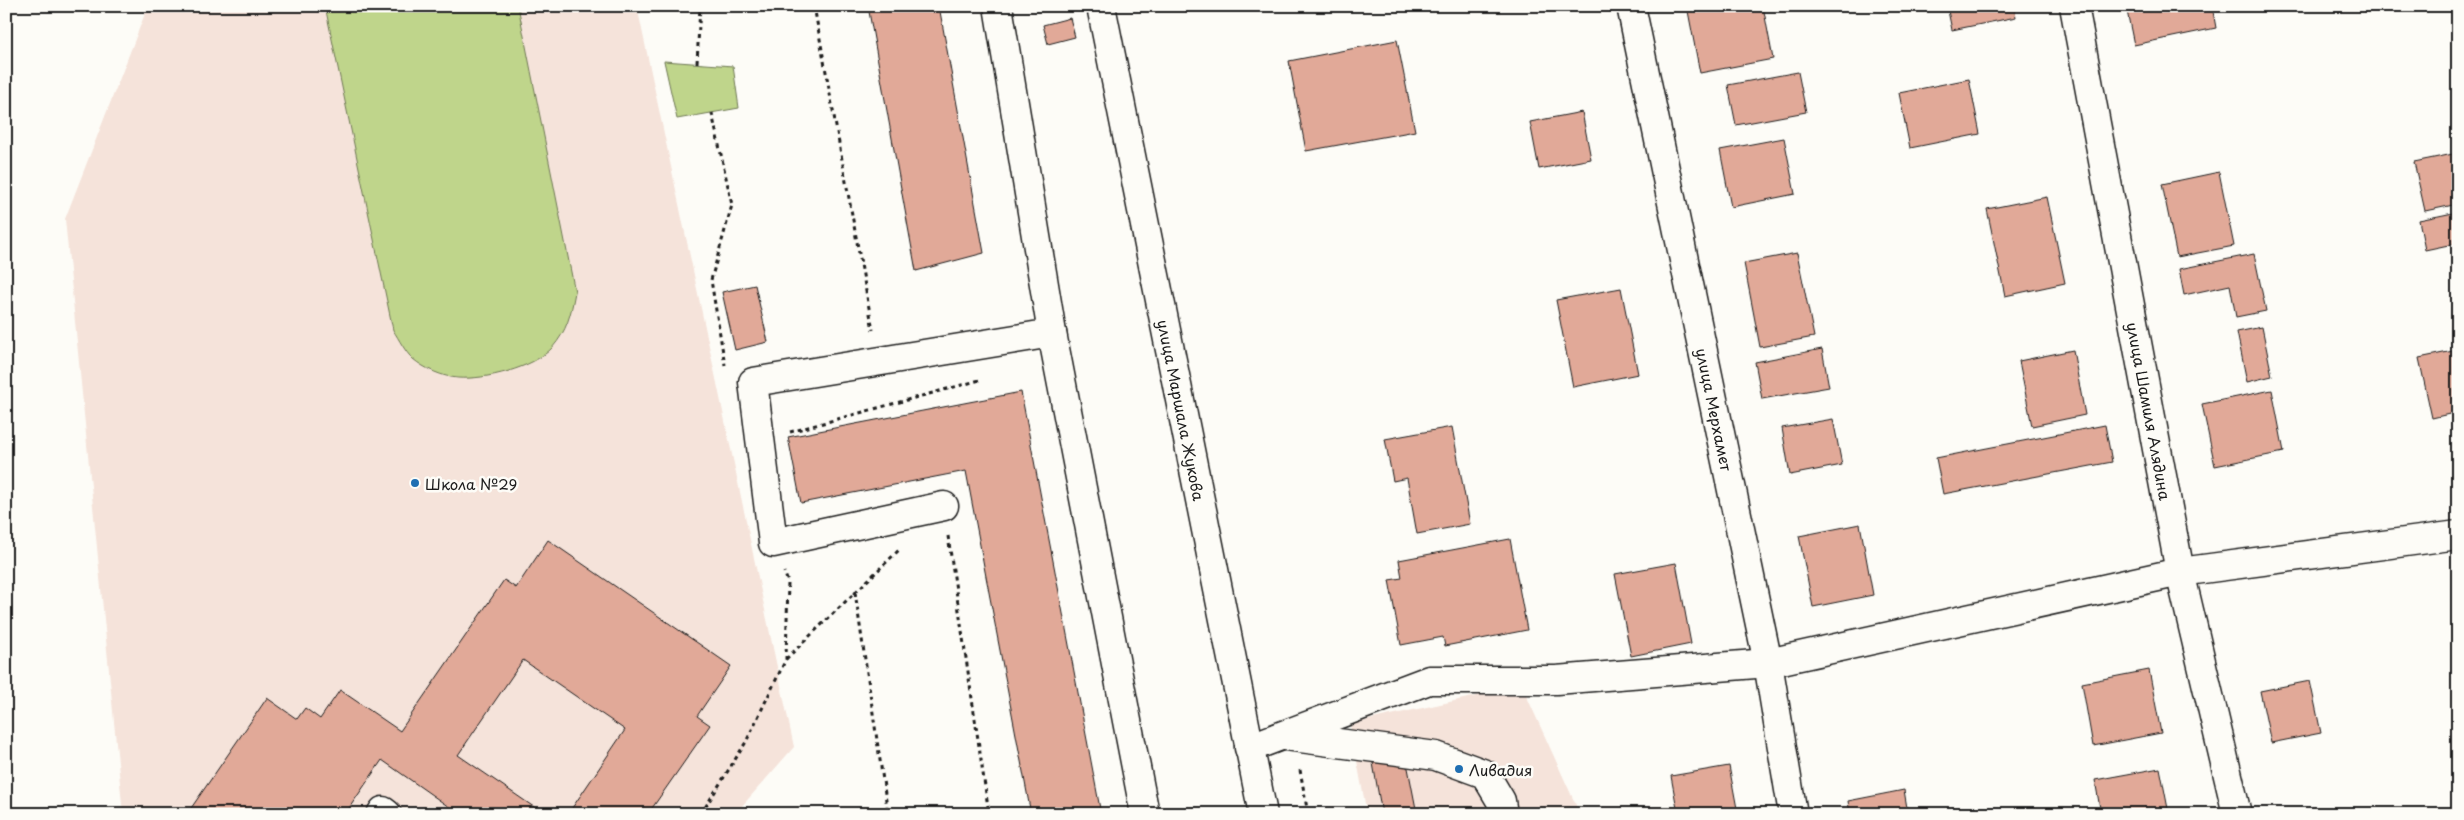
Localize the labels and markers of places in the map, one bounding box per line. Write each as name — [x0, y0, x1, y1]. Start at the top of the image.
place label: Школа №29 — [425, 472, 517, 495]
marker: Школа №29 — [409, 477, 421, 489]
place label: Ливадия — [1469, 758, 1532, 781]
marker: Ливадия — [1453, 763, 1465, 775]

